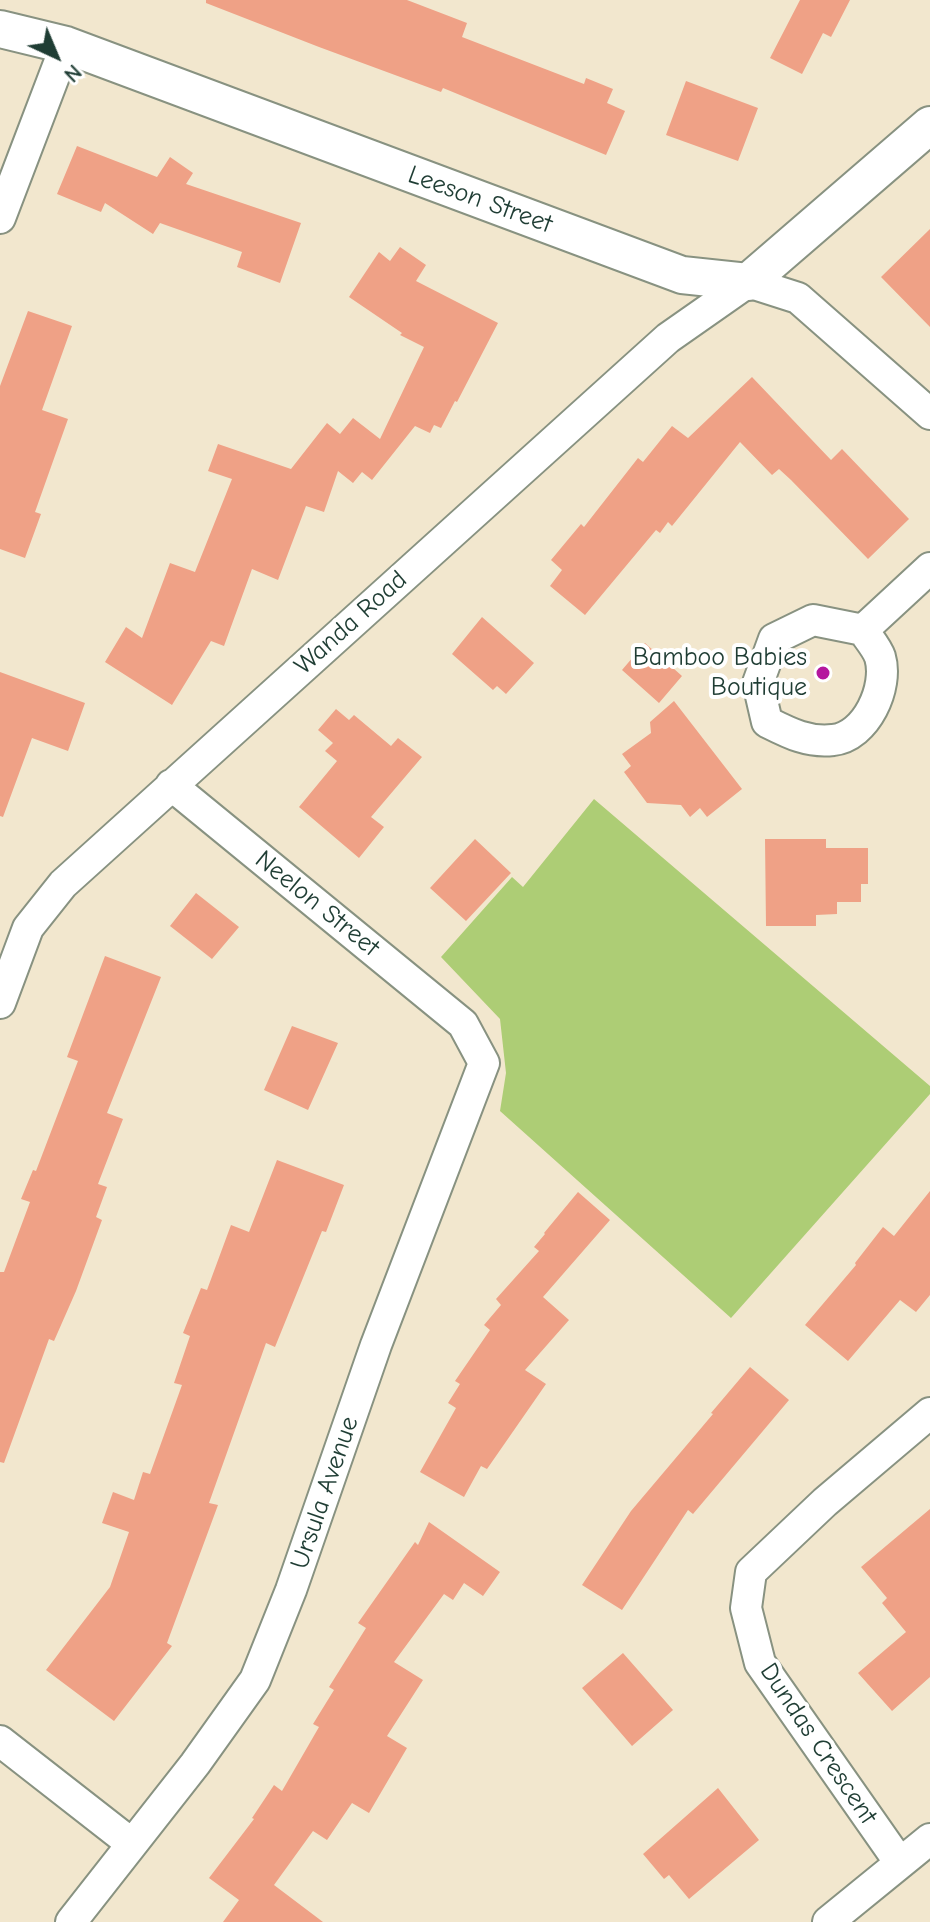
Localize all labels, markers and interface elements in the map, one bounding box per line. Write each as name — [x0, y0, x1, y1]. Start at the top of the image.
north arrow — [16, 16, 96, 96]
text: N — [58, 59, 87, 88]
street label: Leeson Street — [404, 159, 556, 241]
street label: Wanda Road — [288, 564, 414, 682]
place label: Bamboo Babies Boutique — [633, 642, 807, 704]
marker: Bamboo Babies Boutique — [814, 664, 832, 682]
street label: Neelon Street — [249, 844, 385, 964]
street label: Ursula Avenue — [284, 1413, 366, 1573]
street label: Dundas Crescent — [753, 1657, 883, 1831]

